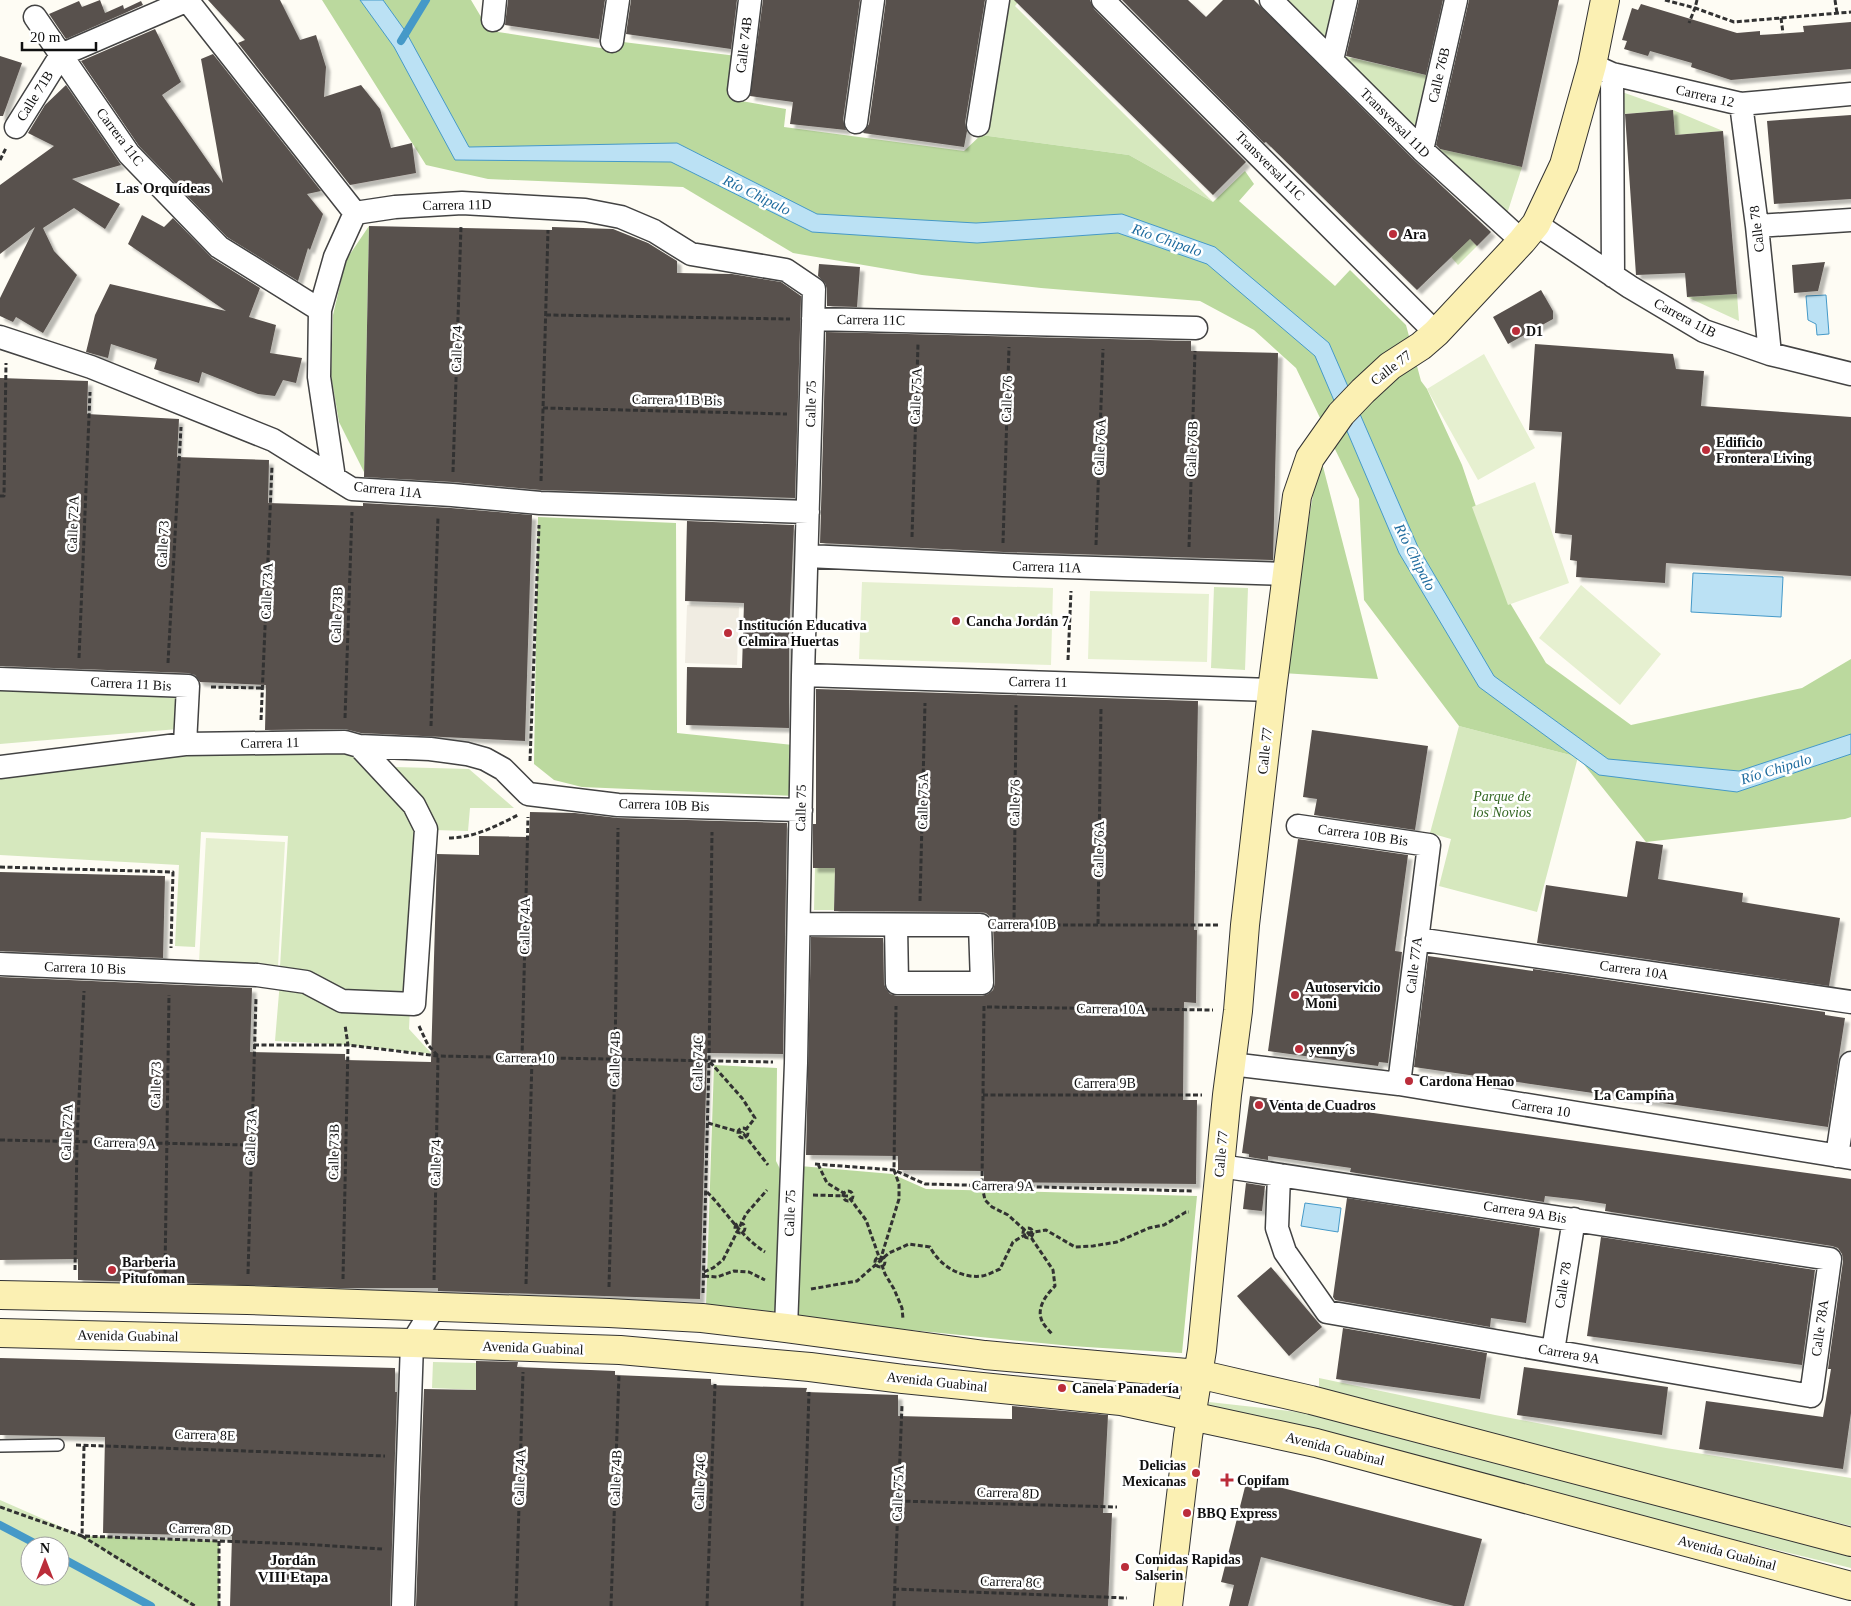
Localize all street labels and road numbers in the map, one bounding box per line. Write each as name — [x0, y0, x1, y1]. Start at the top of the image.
street label: Calle 74B — [733, 16, 755, 74]
street label: Calle 76B — [1425, 46, 1453, 104]
street label: Calle 71B — [14, 68, 56, 124]
street label: Carrera 12 — [1674, 82, 1736, 110]
street label: Transversal 11D — [1357, 85, 1433, 161]
street label: Carrera 11C — [93, 105, 147, 169]
street label: Transversal 11C — [1232, 128, 1308, 204]
street label: Carrera 11D — [422, 197, 492, 213]
street label: Calle 78 — [1747, 205, 1767, 253]
street label: Carrera 11B — [1651, 295, 1719, 341]
street label: Carrera 11C — [837, 312, 905, 328]
street label: Calle 74 — [449, 325, 465, 373]
street label: Calle 77 — [1368, 348, 1414, 388]
street label: Calle 75A — [908, 366, 925, 425]
street label: Calle 76 — [999, 375, 1015, 423]
street label: Calle 75 — [803, 380, 819, 428]
street label: Carrera 11B Bis — [632, 392, 722, 408]
street label: Calle 76A — [1092, 417, 1109, 476]
street label: Calle 76B — [1184, 421, 1200, 477]
street label: Carrera 11A — [353, 479, 424, 501]
street label: Calle 72A — [65, 494, 82, 553]
street label: Calle 73 — [154, 520, 172, 568]
street label: Carrera 11A — [1012, 558, 1083, 576]
street label: Calle 73A — [259, 561, 276, 620]
street label: Calle 73B — [329, 587, 345, 643]
street label: Carrera 11 Bis — [90, 674, 172, 694]
street label: Carrera 11 — [1008, 674, 1068, 690]
street label: Calle 77 — [1255, 727, 1275, 775]
street label: Carrera 11 — [240, 735, 300, 751]
street label: Calle 75A — [915, 771, 931, 830]
street label: Calle 76 — [1007, 779, 1023, 827]
street label: Calle 75 — [793, 784, 809, 832]
street label: Carrera 10B Bis — [618, 796, 710, 814]
street label: Calle 76A — [1091, 819, 1107, 878]
street label: Carrera 10B Bis — [1317, 821, 1409, 849]
street label: Calle 74A — [517, 896, 533, 955]
street label: Carrera 10B — [988, 917, 1056, 932]
street label: Calle 77A — [1403, 935, 1425, 994]
street label: Carrera 10A — [1599, 958, 1670, 982]
street label: Carrera 10 Bis — [44, 959, 126, 977]
street label: Carrera 10A — [1076, 1001, 1147, 1017]
street label: Calle 74B — [607, 1031, 623, 1087]
street label: Calle 74C — [690, 1035, 706, 1091]
street label: Carrera 10 — [495, 1050, 555, 1066]
street label: Calle 73 — [148, 1061, 164, 1109]
street label: Carrera 9B — [1074, 1076, 1136, 1091]
street label: Carrera 10 — [1510, 1096, 1572, 1120]
street label: Calle 72A — [59, 1102, 76, 1161]
street label: Calle 73A — [243, 1107, 260, 1166]
street label: Calle 73B — [326, 1124, 342, 1180]
street label: Calle 77 — [1211, 1130, 1231, 1178]
street label: Carrera 9A — [93, 1134, 157, 1152]
street label: Calle 74 — [428, 1139, 444, 1187]
street label: Carrera 9A — [972, 1178, 1035, 1194]
street label: Calle 75 — [782, 1189, 798, 1237]
street label: Carrera 9A Bis — [1482, 1198, 1568, 1226]
street label: Calle 78 — [1552, 1261, 1574, 1309]
street label: Calle 78A — [1809, 1298, 1832, 1357]
street label: Avenida Guabinal — [77, 1328, 179, 1344]
street label: Avenida Guabinal — [482, 1339, 584, 1357]
street label: Carrera 9A — [1537, 1341, 1602, 1367]
street label: Avenida Guabinal — [886, 1369, 988, 1395]
street label: Carrera 8E — [174, 1426, 236, 1444]
street label: Avenida Guabinal — [1284, 1429, 1386, 1469]
street label: Calle 74A — [512, 1447, 529, 1506]
street label: Calle 74B — [608, 1450, 624, 1506]
street label: Calle 74C — [692, 1454, 708, 1510]
street label: Calle 75A — [890, 1463, 907, 1522]
street label: Carrera 8D — [976, 1484, 1040, 1502]
street label: Carrera 8D — [168, 1520, 232, 1538]
street label: Avenida Guabinal — [1676, 1533, 1778, 1573]
street label: Carrera 8C — [980, 1573, 1042, 1591]

